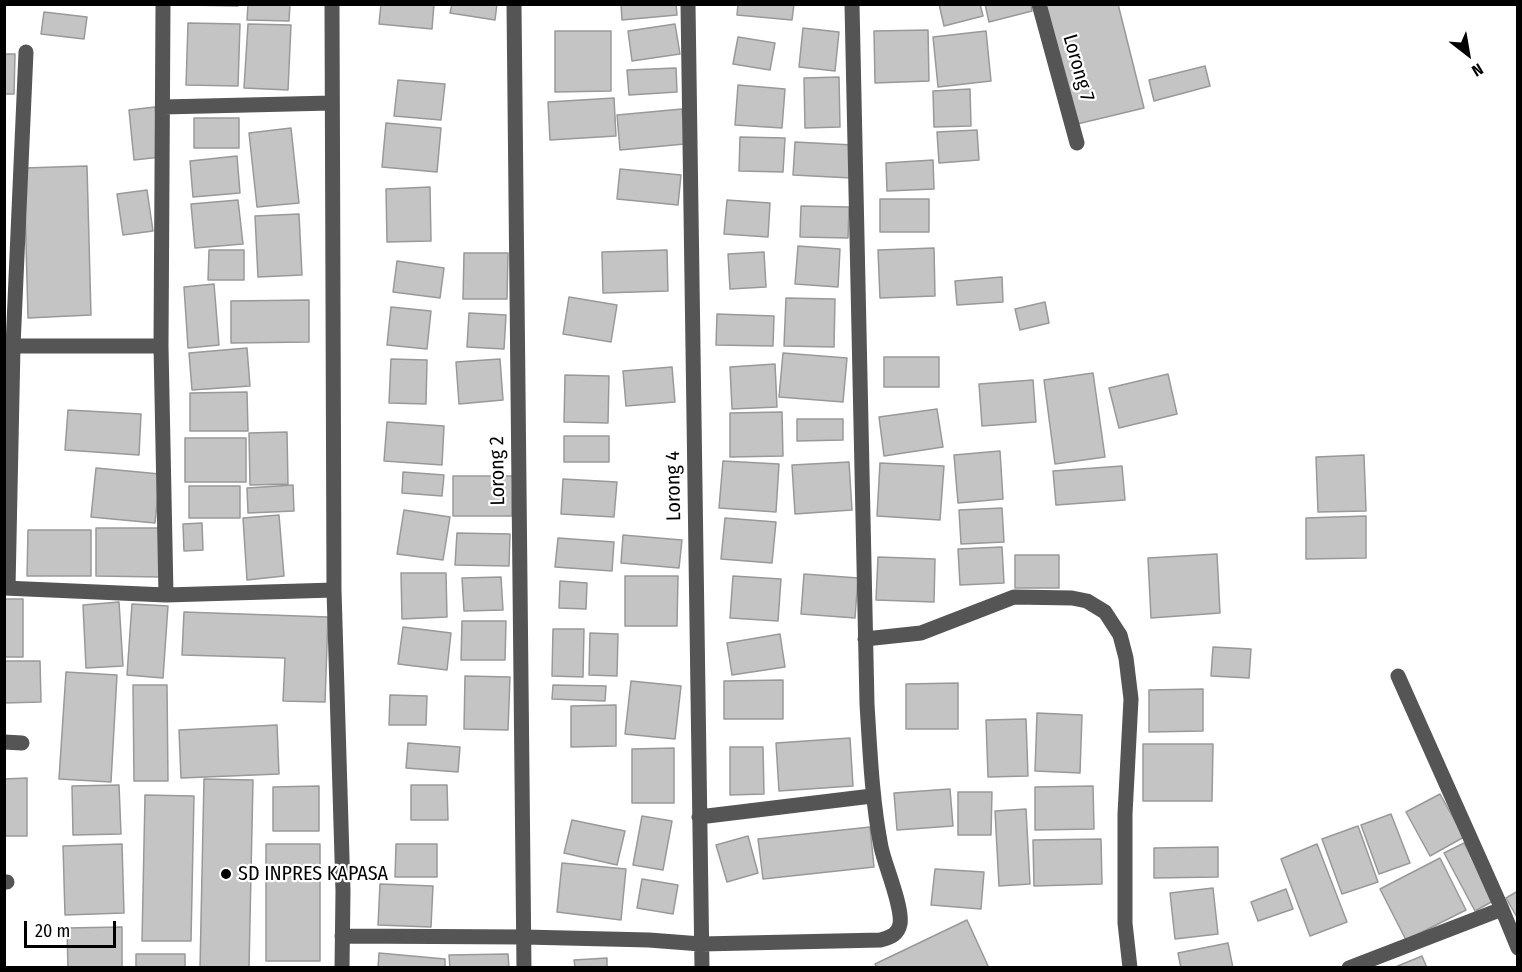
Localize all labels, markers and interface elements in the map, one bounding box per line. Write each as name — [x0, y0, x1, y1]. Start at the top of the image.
north arrow — [1438, 24, 1498, 84]
street label: Lorong 7 — [1057, 32, 1099, 104]
text: N — [1469, 59, 1487, 80]
street label: Lorong 2 — [485, 436, 511, 506]
street label: Lorong 4 — [661, 451, 687, 521]
place label: SD INPRES KAPASA — [238, 862, 388, 886]
marker: SD INPRES KAPASA — [219, 867, 233, 881]
scale bar — [27, 909, 118, 947]
text: 20 m — [35, 920, 70, 942]

